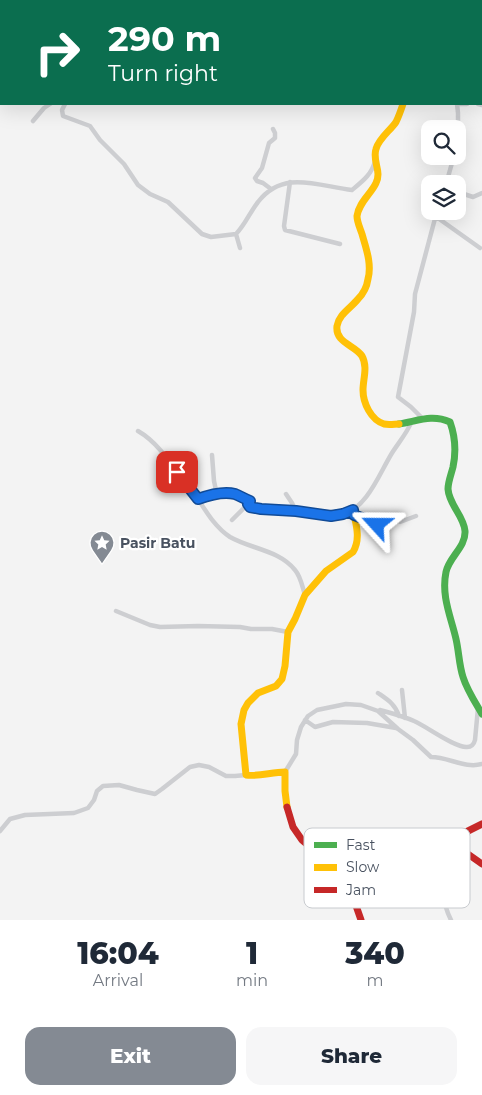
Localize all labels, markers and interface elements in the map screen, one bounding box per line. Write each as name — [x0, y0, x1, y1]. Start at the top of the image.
text: 290 m — [108, 17, 221, 60]
icon: right — [25, 20, 90, 85]
text: Turn right — [108, 60, 218, 87]
map controls — [421, 120, 466, 220]
button: search — [421, 120, 466, 165]
button: layers — [421, 175, 466, 220]
pin — [156, 451, 198, 493]
icon: arrive — [163, 458, 191, 486]
position arrow — [350, 498, 402, 550]
place icon: Pasir Batu — [89, 530, 115, 564]
place label: Pasir Batu — [120, 534, 195, 552]
legend — [304, 828, 470, 908]
text: Fast — [346, 836, 376, 854]
text: Slow — [346, 858, 380, 876]
text: Jam — [345, 881, 376, 899]
text: 16:04 — [77, 935, 159, 972]
text: 1 — [246, 935, 258, 972]
text: 340 — [345, 935, 405, 972]
text: Arrival — [93, 971, 143, 990]
text: min — [236, 971, 268, 990]
text: m — [367, 971, 384, 990]
button: Exit — [25, 1027, 236, 1085]
button: Share — [246, 1027, 457, 1085]

